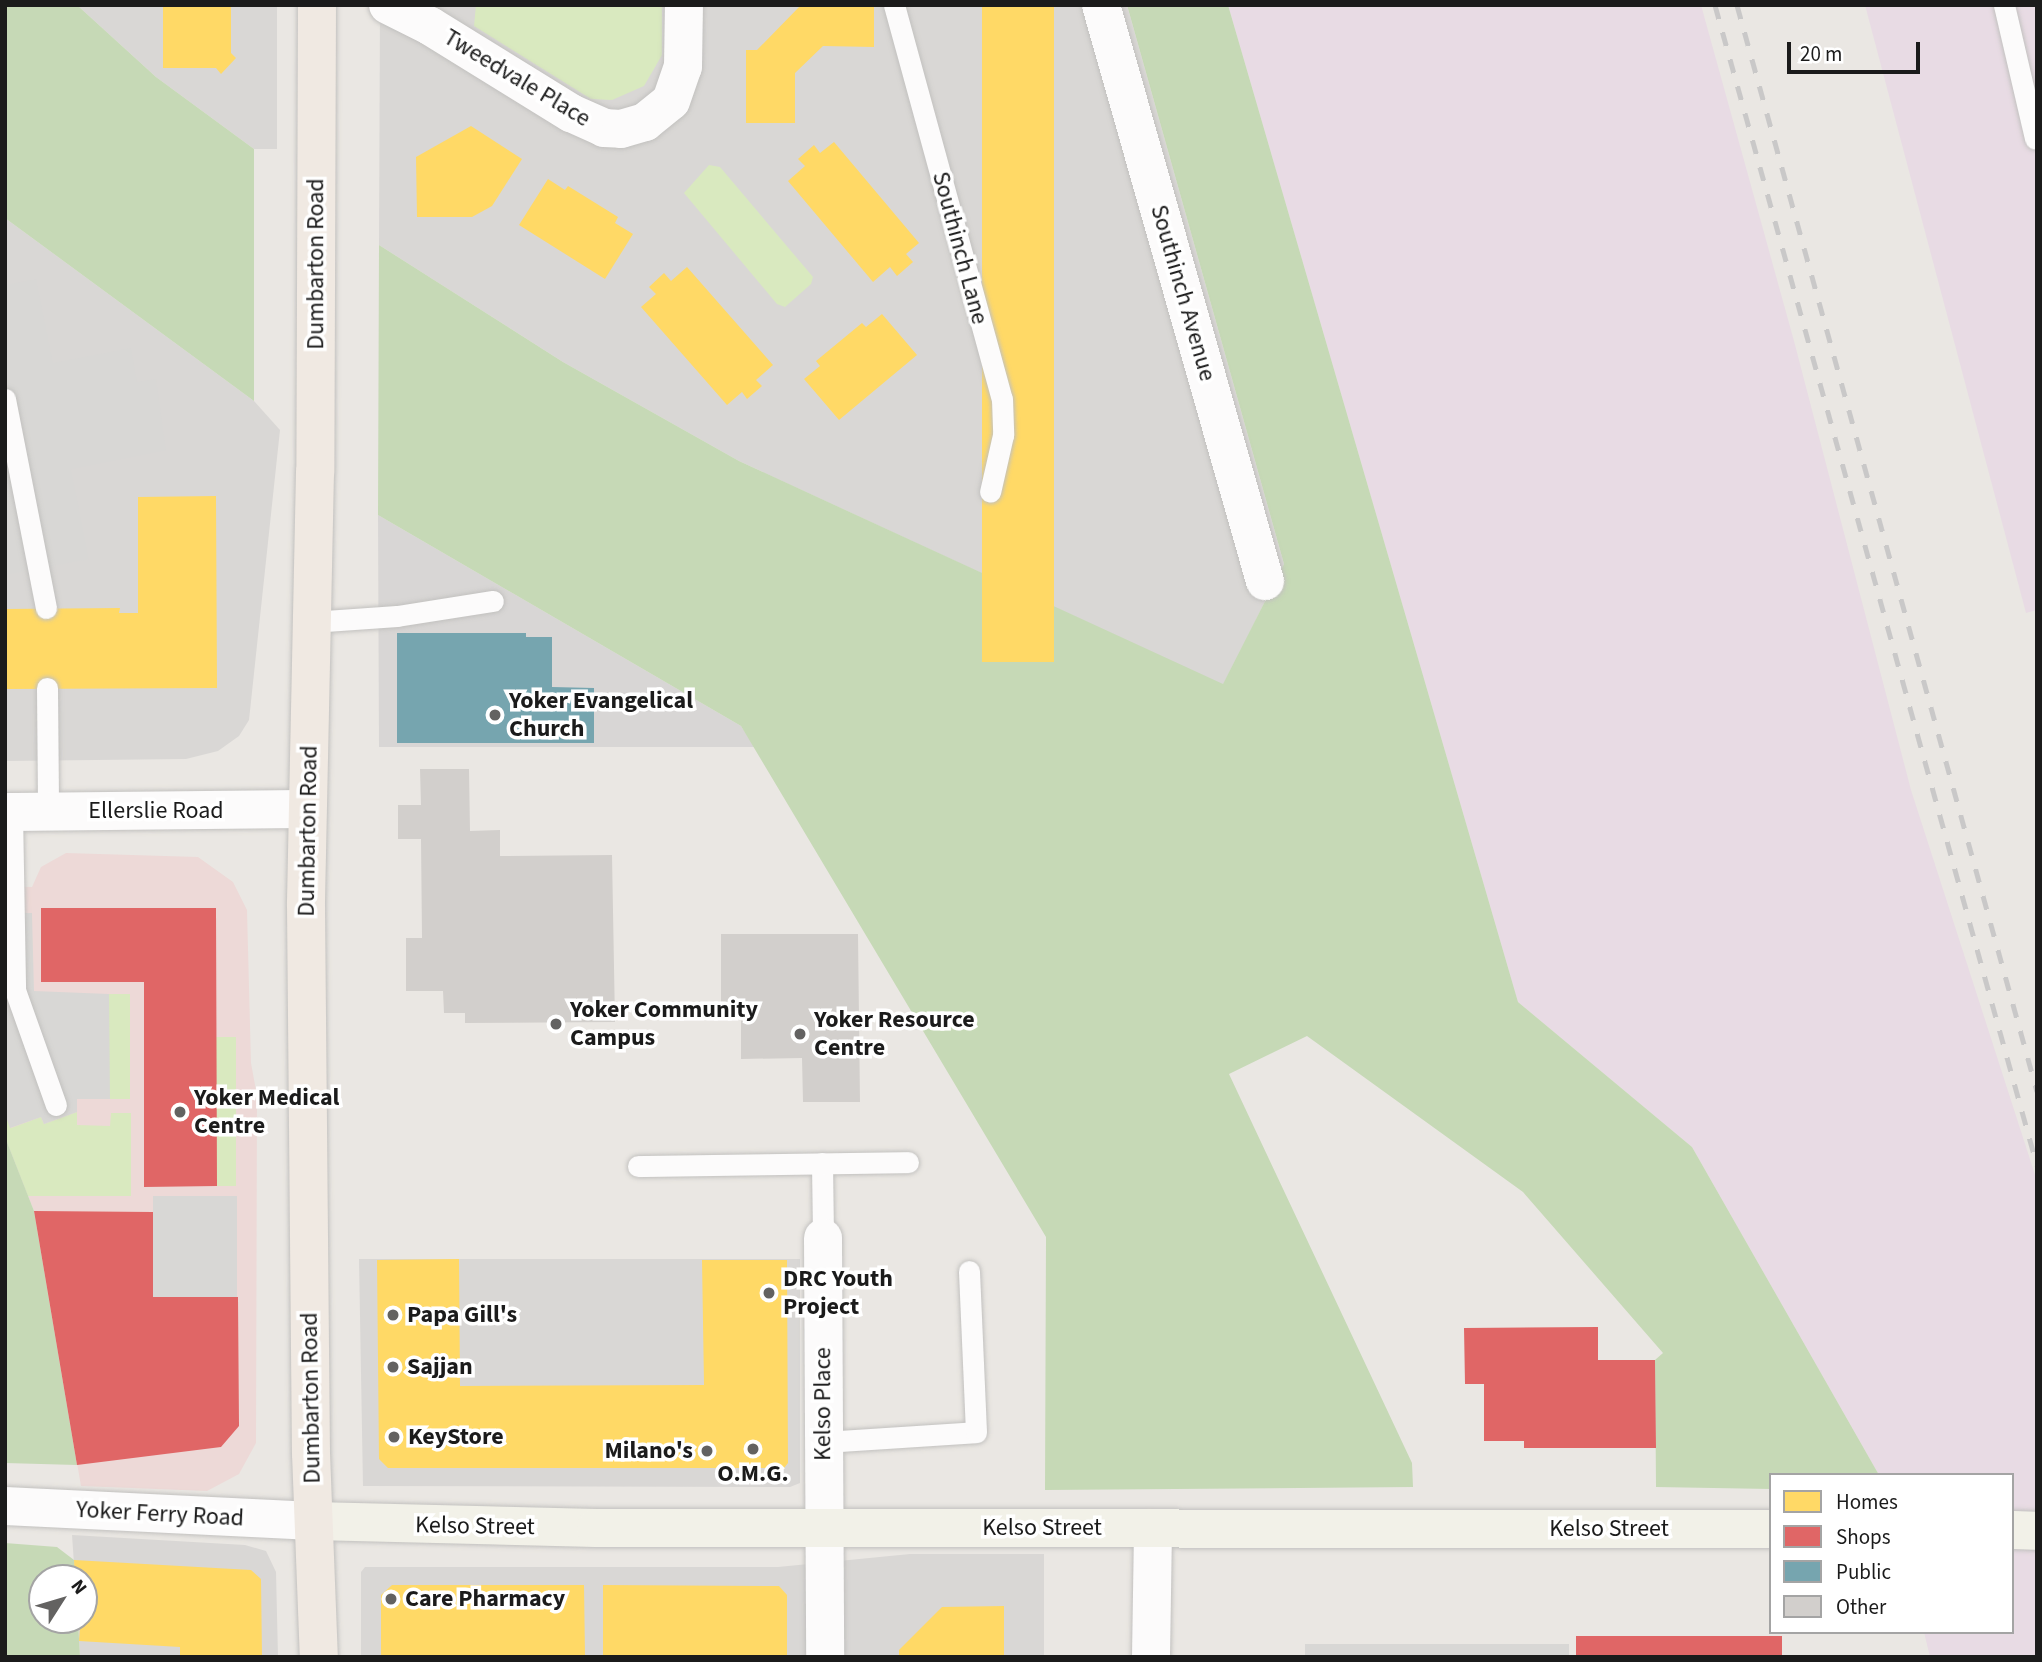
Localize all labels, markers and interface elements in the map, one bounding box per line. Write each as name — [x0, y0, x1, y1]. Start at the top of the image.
street label: Tweedvale Place — [438, 23, 596, 133]
scale bar — [1790, 28, 1923, 72]
text: 20 m — [1800, 39, 1842, 69]
street label: Southinch Lane — [926, 169, 994, 327]
street label: Dumbarton Road — [302, 178, 330, 350]
street label: Southinch Avenue — [1144, 202, 1222, 384]
place label: Yoker Evangelical Church — [509, 687, 693, 743]
marker: Yoker Evangelical Church — [487, 707, 503, 723]
street label: Dumbarton Road — [292, 745, 324, 917]
street label: Ellerslie Road — [88, 797, 224, 825]
place label: Yoker Community Campus — [570, 996, 758, 1052]
place label: Yoker Resource Centre — [814, 1006, 975, 1062]
marker: Yoker Community Campus — [548, 1016, 564, 1032]
marker: Yoker Resource Centre — [792, 1026, 808, 1042]
place label: Yoker Medical Centre — [194, 1084, 339, 1140]
marker: Yoker Medical Centre — [172, 1104, 188, 1120]
place label: DRC Youth Project — [783, 1265, 893, 1321]
marker: DRC Youth Project — [761, 1285, 777, 1301]
place label: Papa Gill's — [407, 1301, 517, 1329]
marker: Papa Gill's — [385, 1307, 401, 1323]
street label: Dumbarton Road — [295, 1312, 327, 1484]
street label: Kelso Place — [809, 1347, 837, 1461]
place label: Sajjan — [407, 1353, 473, 1381]
marker: Sajjan — [385, 1359, 401, 1375]
place label: KeyStore — [408, 1423, 504, 1451]
marker: KeyStore — [386, 1429, 402, 1445]
place label: Milano's — [605, 1437, 693, 1465]
marker: O.M.G. — [745, 1441, 761, 1457]
marker: Milano's — [699, 1443, 715, 1459]
place label: O.M.G. — [717, 1460, 789, 1488]
legend — [1769, 1473, 2014, 1634]
text: Homes — [1836, 1487, 1898, 1517]
street label: Yoker Ferry Road — [75, 1495, 245, 1533]
street label: Kelso Street — [415, 1511, 535, 1541]
street label: Kelso Street — [982, 1514, 1102, 1542]
street label: Kelso Street — [1549, 1515, 1669, 1543]
text: Shops — [1836, 1522, 1890, 1552]
text: Public — [1836, 1557, 1891, 1587]
north arrow — [28, 1564, 98, 1634]
text: N — [64, 1574, 93, 1600]
place label: Care Pharmacy — [405, 1585, 565, 1613]
marker: Care Pharmacy — [383, 1591, 399, 1607]
text: Other — [1836, 1592, 1886, 1622]

